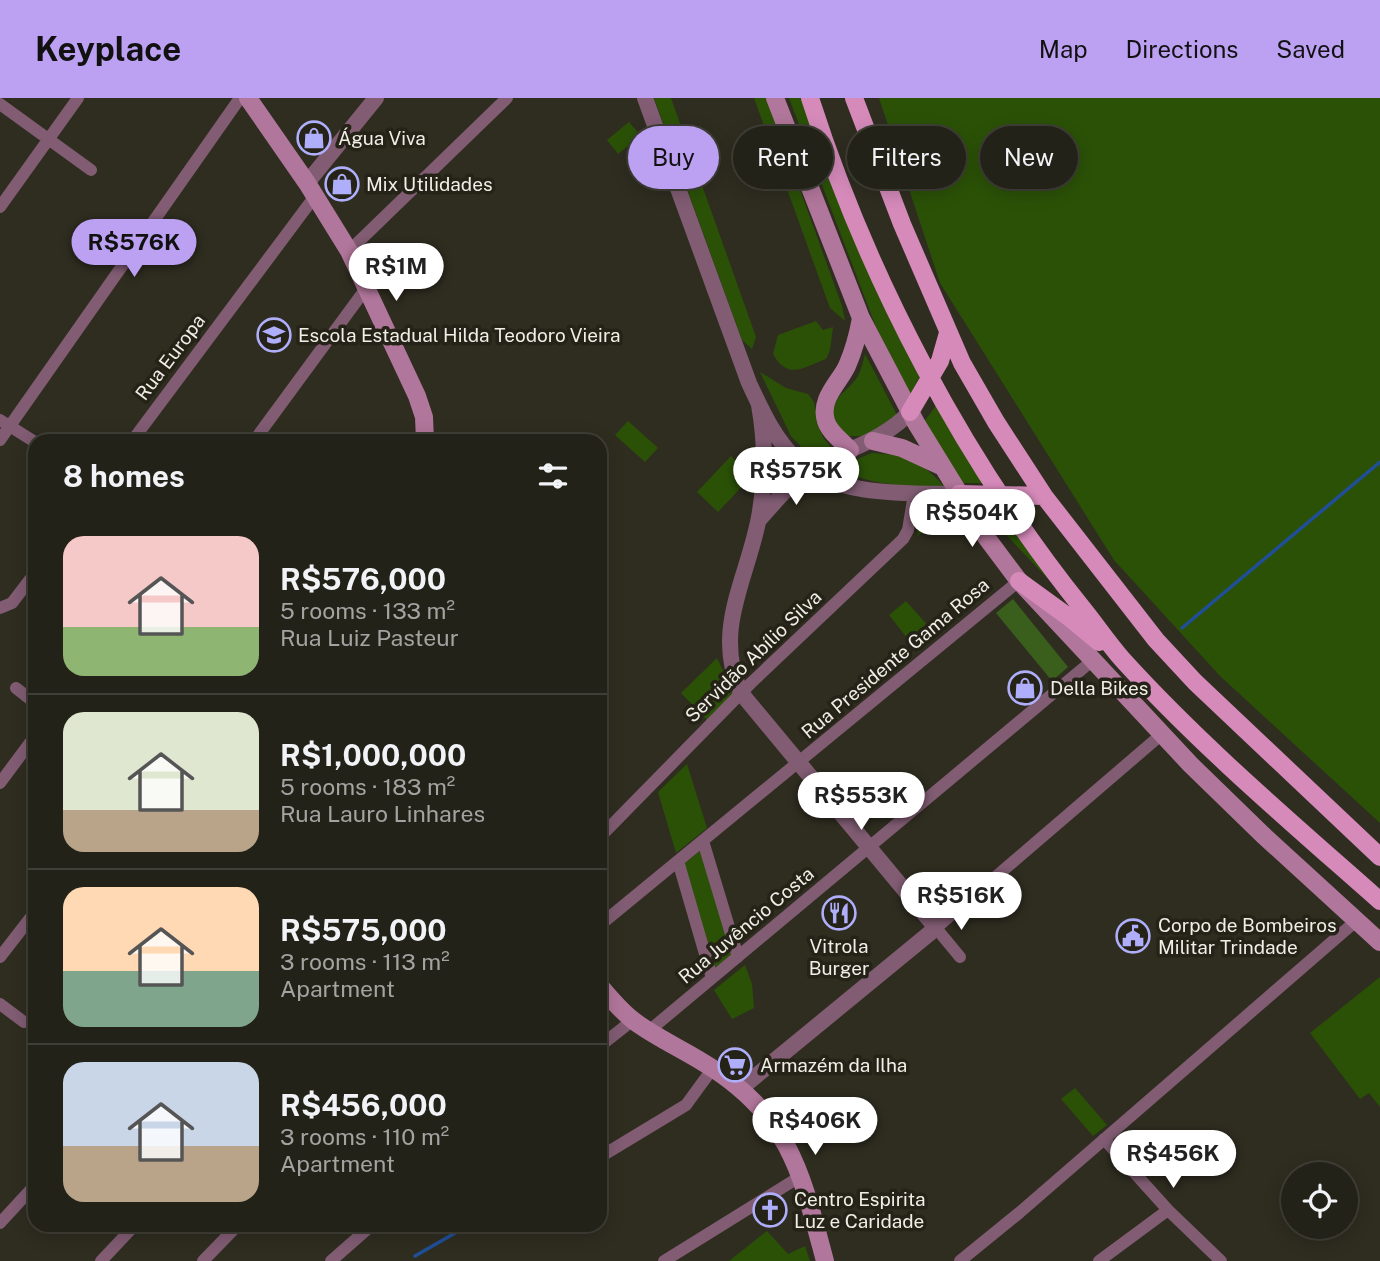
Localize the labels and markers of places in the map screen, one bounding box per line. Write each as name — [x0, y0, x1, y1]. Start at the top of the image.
shop icon: Água Viva — [295, 119, 333, 157]
place label: Água Viva — [338, 127, 426, 149]
shop icon: Mix Utilidades — [323, 165, 361, 203]
place label: Mix Utilidades — [366, 173, 493, 195]
pin: R$576K — [77, 220, 191, 279]
pin: R$1M — [355, 244, 437, 303]
school or university icon: Escola Estadual Hilda Teodoro Vieira — [255, 316, 293, 354]
place label: Escola Estadual Hilda Teodoro Vieira — [298, 324, 621, 346]
pin: R$575K — [739, 448, 853, 507]
pin: R$504K — [915, 490, 1029, 549]
shop icon: Della Bikes — [1006, 669, 1044, 707]
place label: Della Bikes — [1050, 677, 1148, 699]
pin: R$553K — [804, 772, 918, 832]
pin: R$516K — [904, 872, 1018, 932]
restaurant icon: Vitrola Burger — [820, 894, 858, 932]
place label: Corpo de Bombeiros Militar Trindade — [1158, 914, 1337, 958]
public building icon: Corpo de Bombeiros Militar Trindade — [1114, 917, 1152, 955]
place label: Vitrola Burger — [809, 935, 869, 979]
supermarket icon: Armazém da Ilha — [716, 1046, 754, 1084]
place label: Armazém da Ilha — [760, 1054, 907, 1076]
pin: R$406K — [758, 1098, 872, 1157]
pin: R$456K — [1116, 1130, 1230, 1190]
place label: Centro Espirita Luz e Caridade — [794, 1188, 926, 1232]
church icon: Centro Espirita Luz e Caridade — [751, 1191, 789, 1229]

